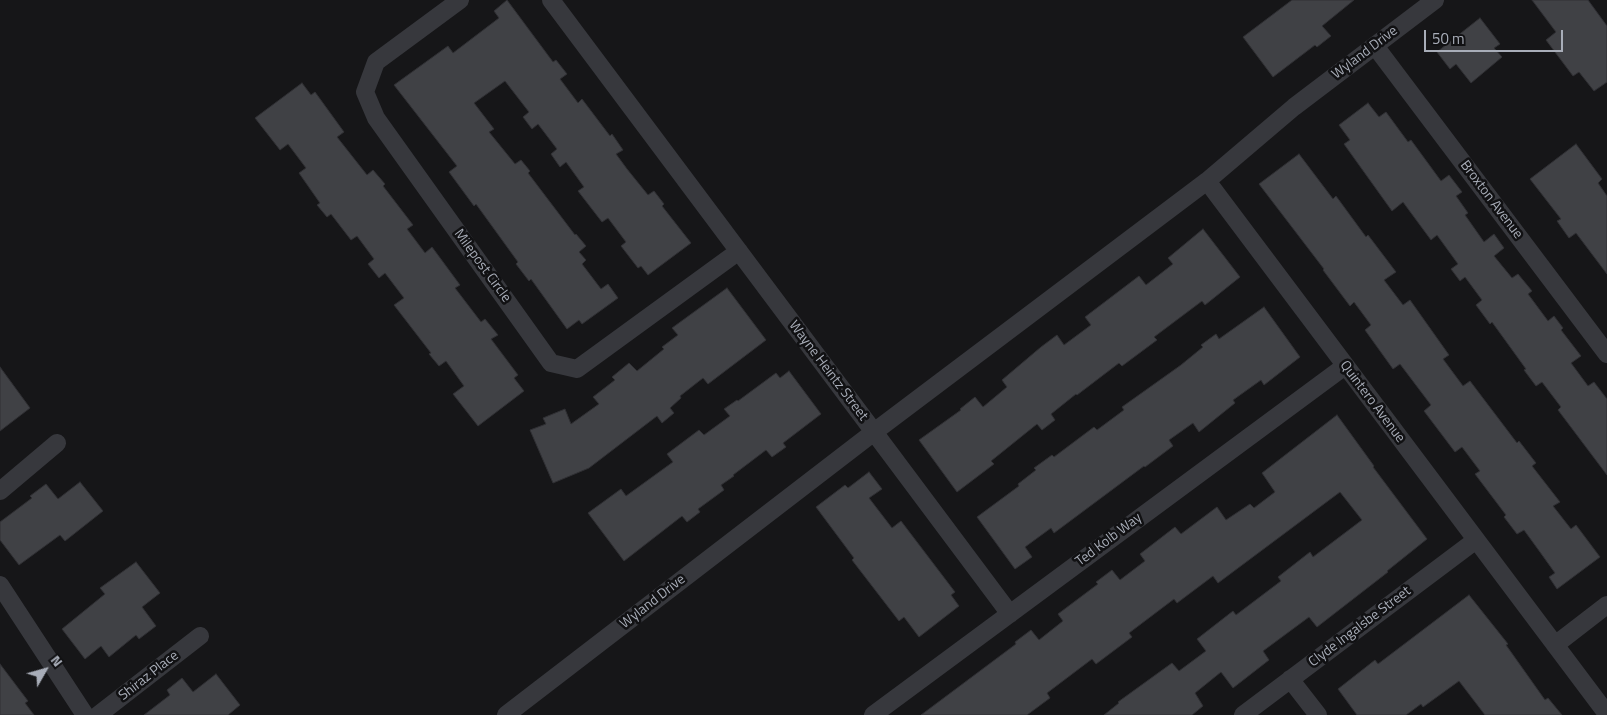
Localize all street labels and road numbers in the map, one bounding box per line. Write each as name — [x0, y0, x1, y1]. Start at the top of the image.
street label: Wyland Drive — [1329, 23, 1401, 83]
street label: Broxton Avenue — [1456, 158, 1526, 242]
street label: Milepost Circle — [450, 226, 514, 306]
street label: Wayne Heintz Street — [785, 318, 871, 424]
street label: Quintero Avenue — [1336, 358, 1408, 446]
street label: Ted Kolb Way — [1073, 510, 1145, 570]
street label: Wyland Drive — [617, 571, 689, 633]
street label: Clyde Ingalsbe Street — [1306, 583, 1414, 671]
street label: Shiraz Place — [116, 647, 182, 705]

